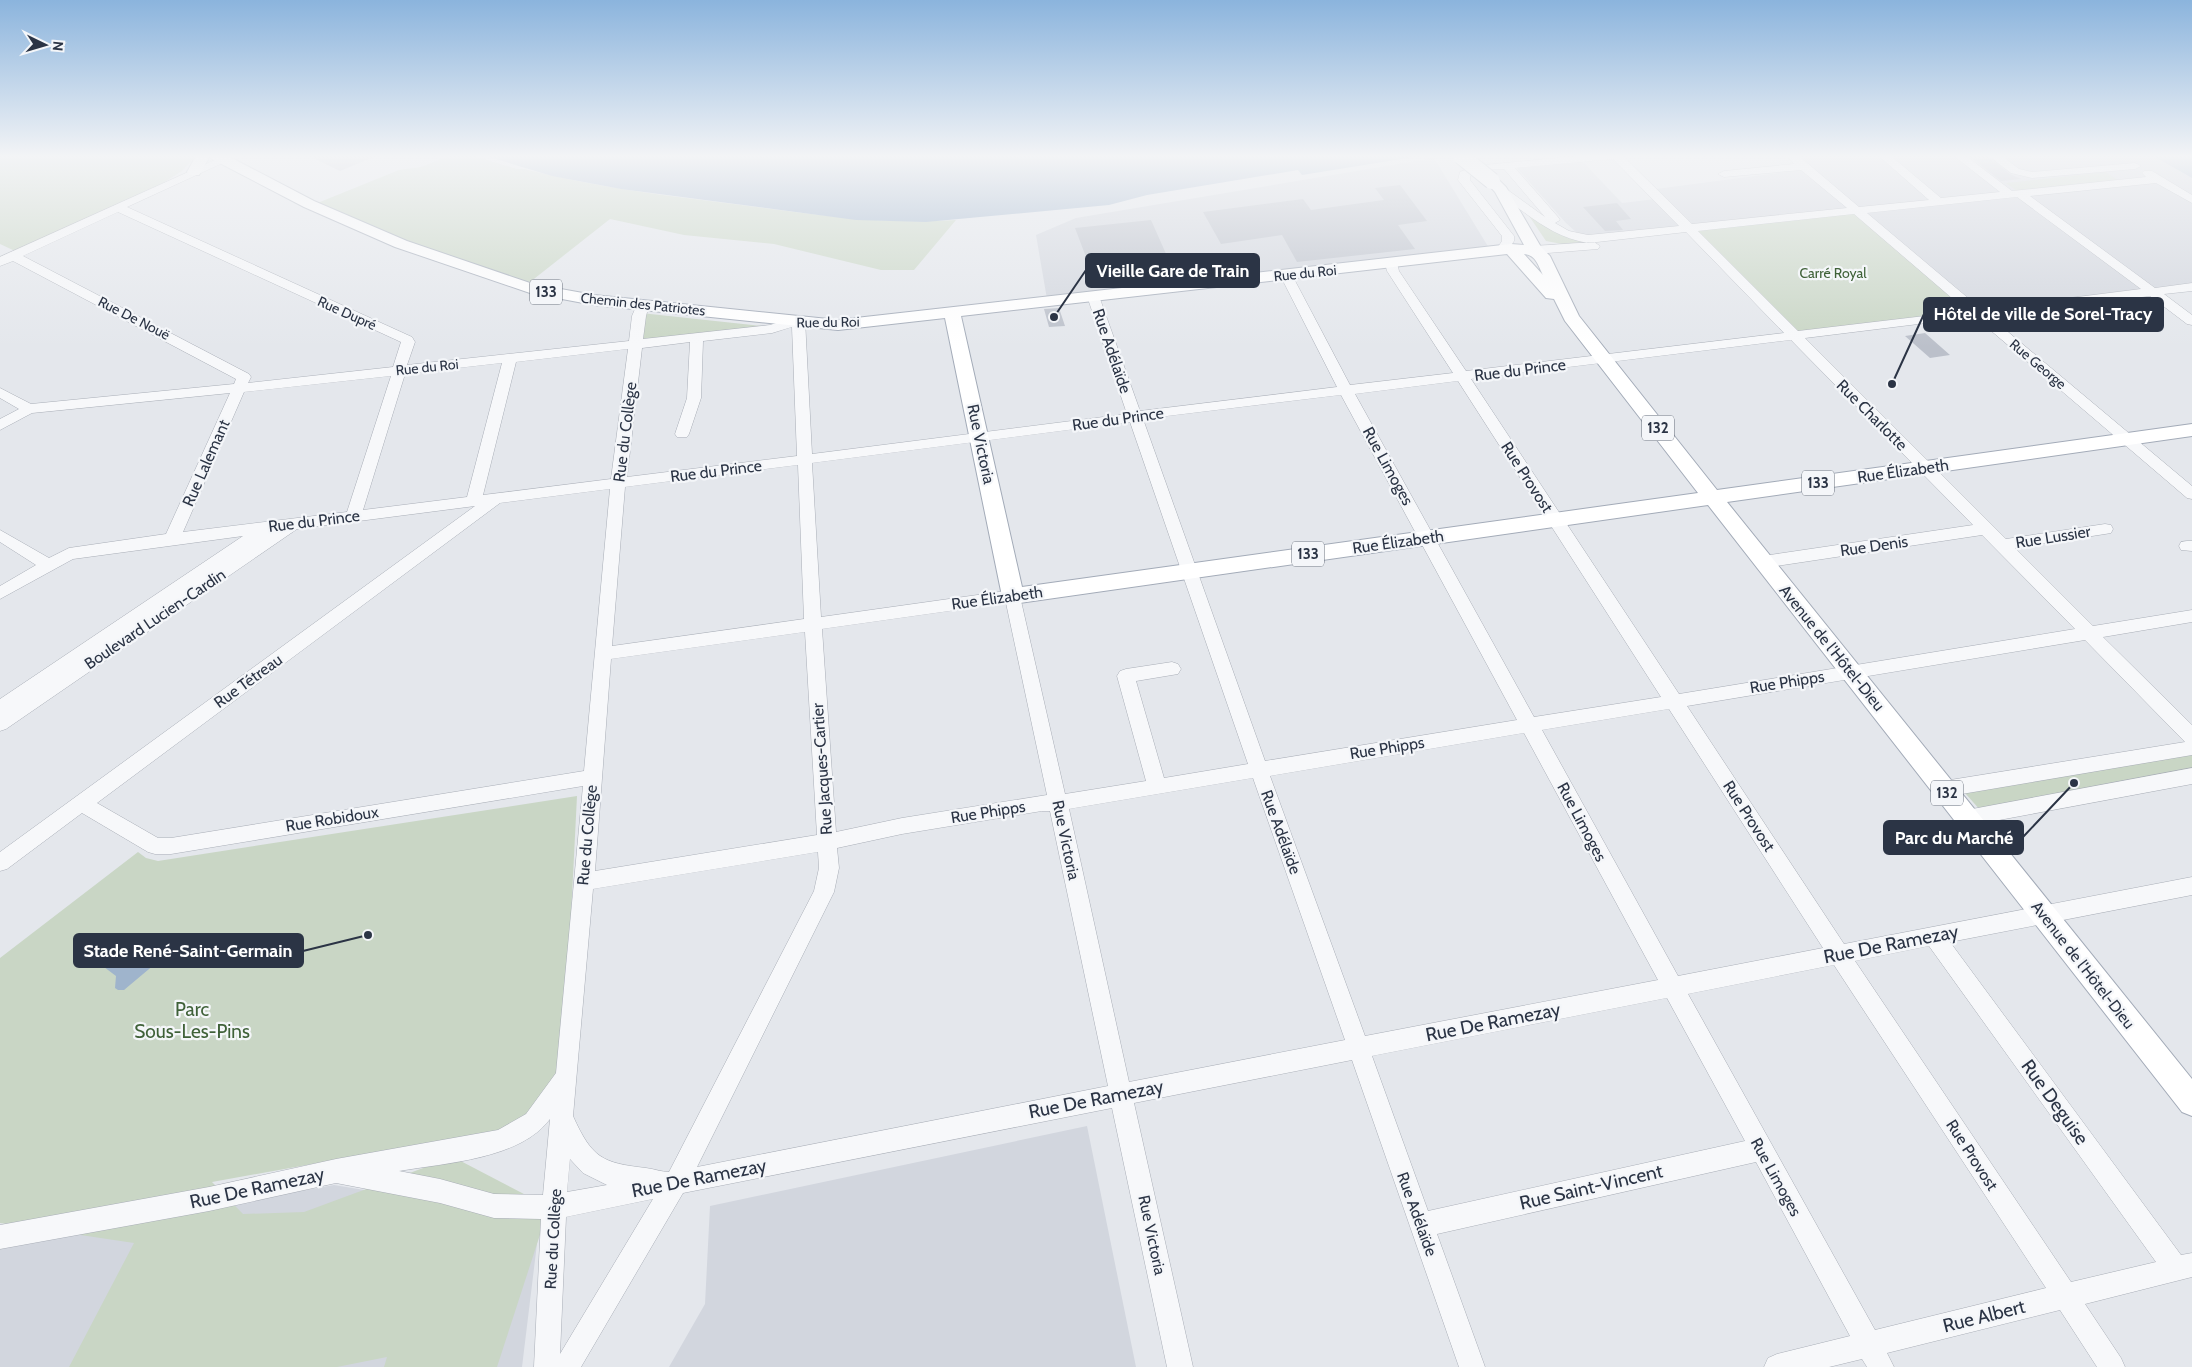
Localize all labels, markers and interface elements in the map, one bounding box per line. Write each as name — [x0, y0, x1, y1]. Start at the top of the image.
north arrow — [20, 20, 70, 70]
text: N — [49, 40, 67, 52]
callout: Vieille Gare de Train — [1086, 254, 1259, 287]
text: Vieille Gare de Train — [1097, 260, 1249, 282]
street label: Rue du Roi — [1273, 261, 1337, 285]
park label: Carré Royal — [1799, 264, 1867, 282]
road number: 133 — [530, 280, 562, 304]
street label: Chemin des Patriotes — [580, 289, 706, 320]
street label: Rue De Nouë — [95, 292, 173, 344]
street label: Rue Dupré — [315, 292, 379, 334]
callout: Hôtel de ville de Sorel-Tracy — [1924, 298, 2163, 331]
text: Hôtel de ville de Sorel-Tracy — [1934, 303, 2153, 325]
street label: Rue Adélaïde — [1089, 306, 1135, 396]
street label: Rue du Roi — [796, 312, 860, 332]
street label: Rue George — [2006, 335, 2070, 393]
street label: Rue du Roi — [395, 355, 459, 379]
street label: Rue du Prince — [1473, 355, 1567, 385]
street label: Rue Charlotte — [1833, 376, 1911, 454]
street label: Rue du Collège — [609, 381, 641, 483]
street label: Rue Victoria — [963, 402, 999, 486]
street label: Rue du Prince — [1071, 403, 1165, 435]
street label: Rue Lalemant — [178, 416, 234, 509]
road number: 132 — [1642, 416, 1674, 440]
street label: Rue Limoges — [1359, 423, 1417, 509]
street label: Rue Provost — [1497, 438, 1557, 517]
street label: Rue Élizabeth — [1856, 455, 1950, 487]
street label: Rue du Prince — [669, 456, 763, 486]
road number: 133 — [1802, 470, 1834, 496]
street label: Rue du Prince — [267, 506, 361, 536]
street label: Rue Lussier — [2014, 522, 2093, 552]
street label: Rue Élizabeth — [1351, 526, 1445, 558]
street label: Rue Denis — [1839, 532, 1910, 560]
road number: 133 — [1292, 542, 1324, 566]
street label: Boulevard Lucien-Cardin — [81, 565, 229, 673]
street label: Avenue de l'Hôtel-Dieu — [1775, 581, 1889, 715]
street label: Rue Élizabeth — [950, 582, 1044, 614]
street label: Rue Tétreau — [210, 650, 286, 712]
street label: Rue Phipps — [1748, 667, 1826, 697]
street label: Rue Jacques-Cartier — [808, 702, 836, 835]
street label: Rue Phipps — [1348, 733, 1426, 763]
street label: Rue Provost — [1719, 777, 1779, 856]
street label: Rue Limoges — [1553, 779, 1611, 865]
road number: 132 — [1931, 780, 1963, 806]
street label: Rue du Collège — [573, 784, 601, 886]
street label: Rue Adélaïde — [1257, 787, 1305, 877]
street label: Rue Phipps — [949, 797, 1027, 827]
street label: Rue Victoria — [1048, 798, 1084, 882]
street label: Rue Robidoux — [284, 802, 380, 836]
callout: Parc du Marché — [1884, 821, 2023, 854]
text: Parc du Marché — [1895, 827, 2013, 849]
street label: Avenue de l'Hôtel-Dieu — [2027, 897, 2139, 1033]
street label: Rue De Ramezay — [1822, 920, 1961, 968]
callout: Stade René-Saint-Germain — [74, 934, 303, 967]
text: Stade René-Saint-Germain — [83, 940, 293, 962]
park label: Parc Sous-Les-Pins — [134, 998, 250, 1043]
street label: Rue De Ramezay — [1424, 998, 1563, 1046]
street label: Rue Deguise — [2016, 1055, 2094, 1149]
street label: Rue De Ramezay — [1027, 1075, 1166, 1123]
street label: Rue Provost — [1942, 1116, 2002, 1195]
street label: Rue Limoges — [1747, 1134, 1805, 1220]
street label: Rue De Ramezay — [630, 1154, 769, 1202]
street label: Rue Saint-Vincent — [1517, 1159, 1665, 1215]
street label: Rue De Ramezay — [188, 1162, 327, 1213]
street label: Rue Adélaïde — [1393, 1169, 1441, 1259]
street label: Rue du Collège — [541, 1188, 565, 1290]
street label: Rue Victoria — [1134, 1193, 1170, 1277]
street label: Rue Albert — [1940, 1295, 2028, 1337]

